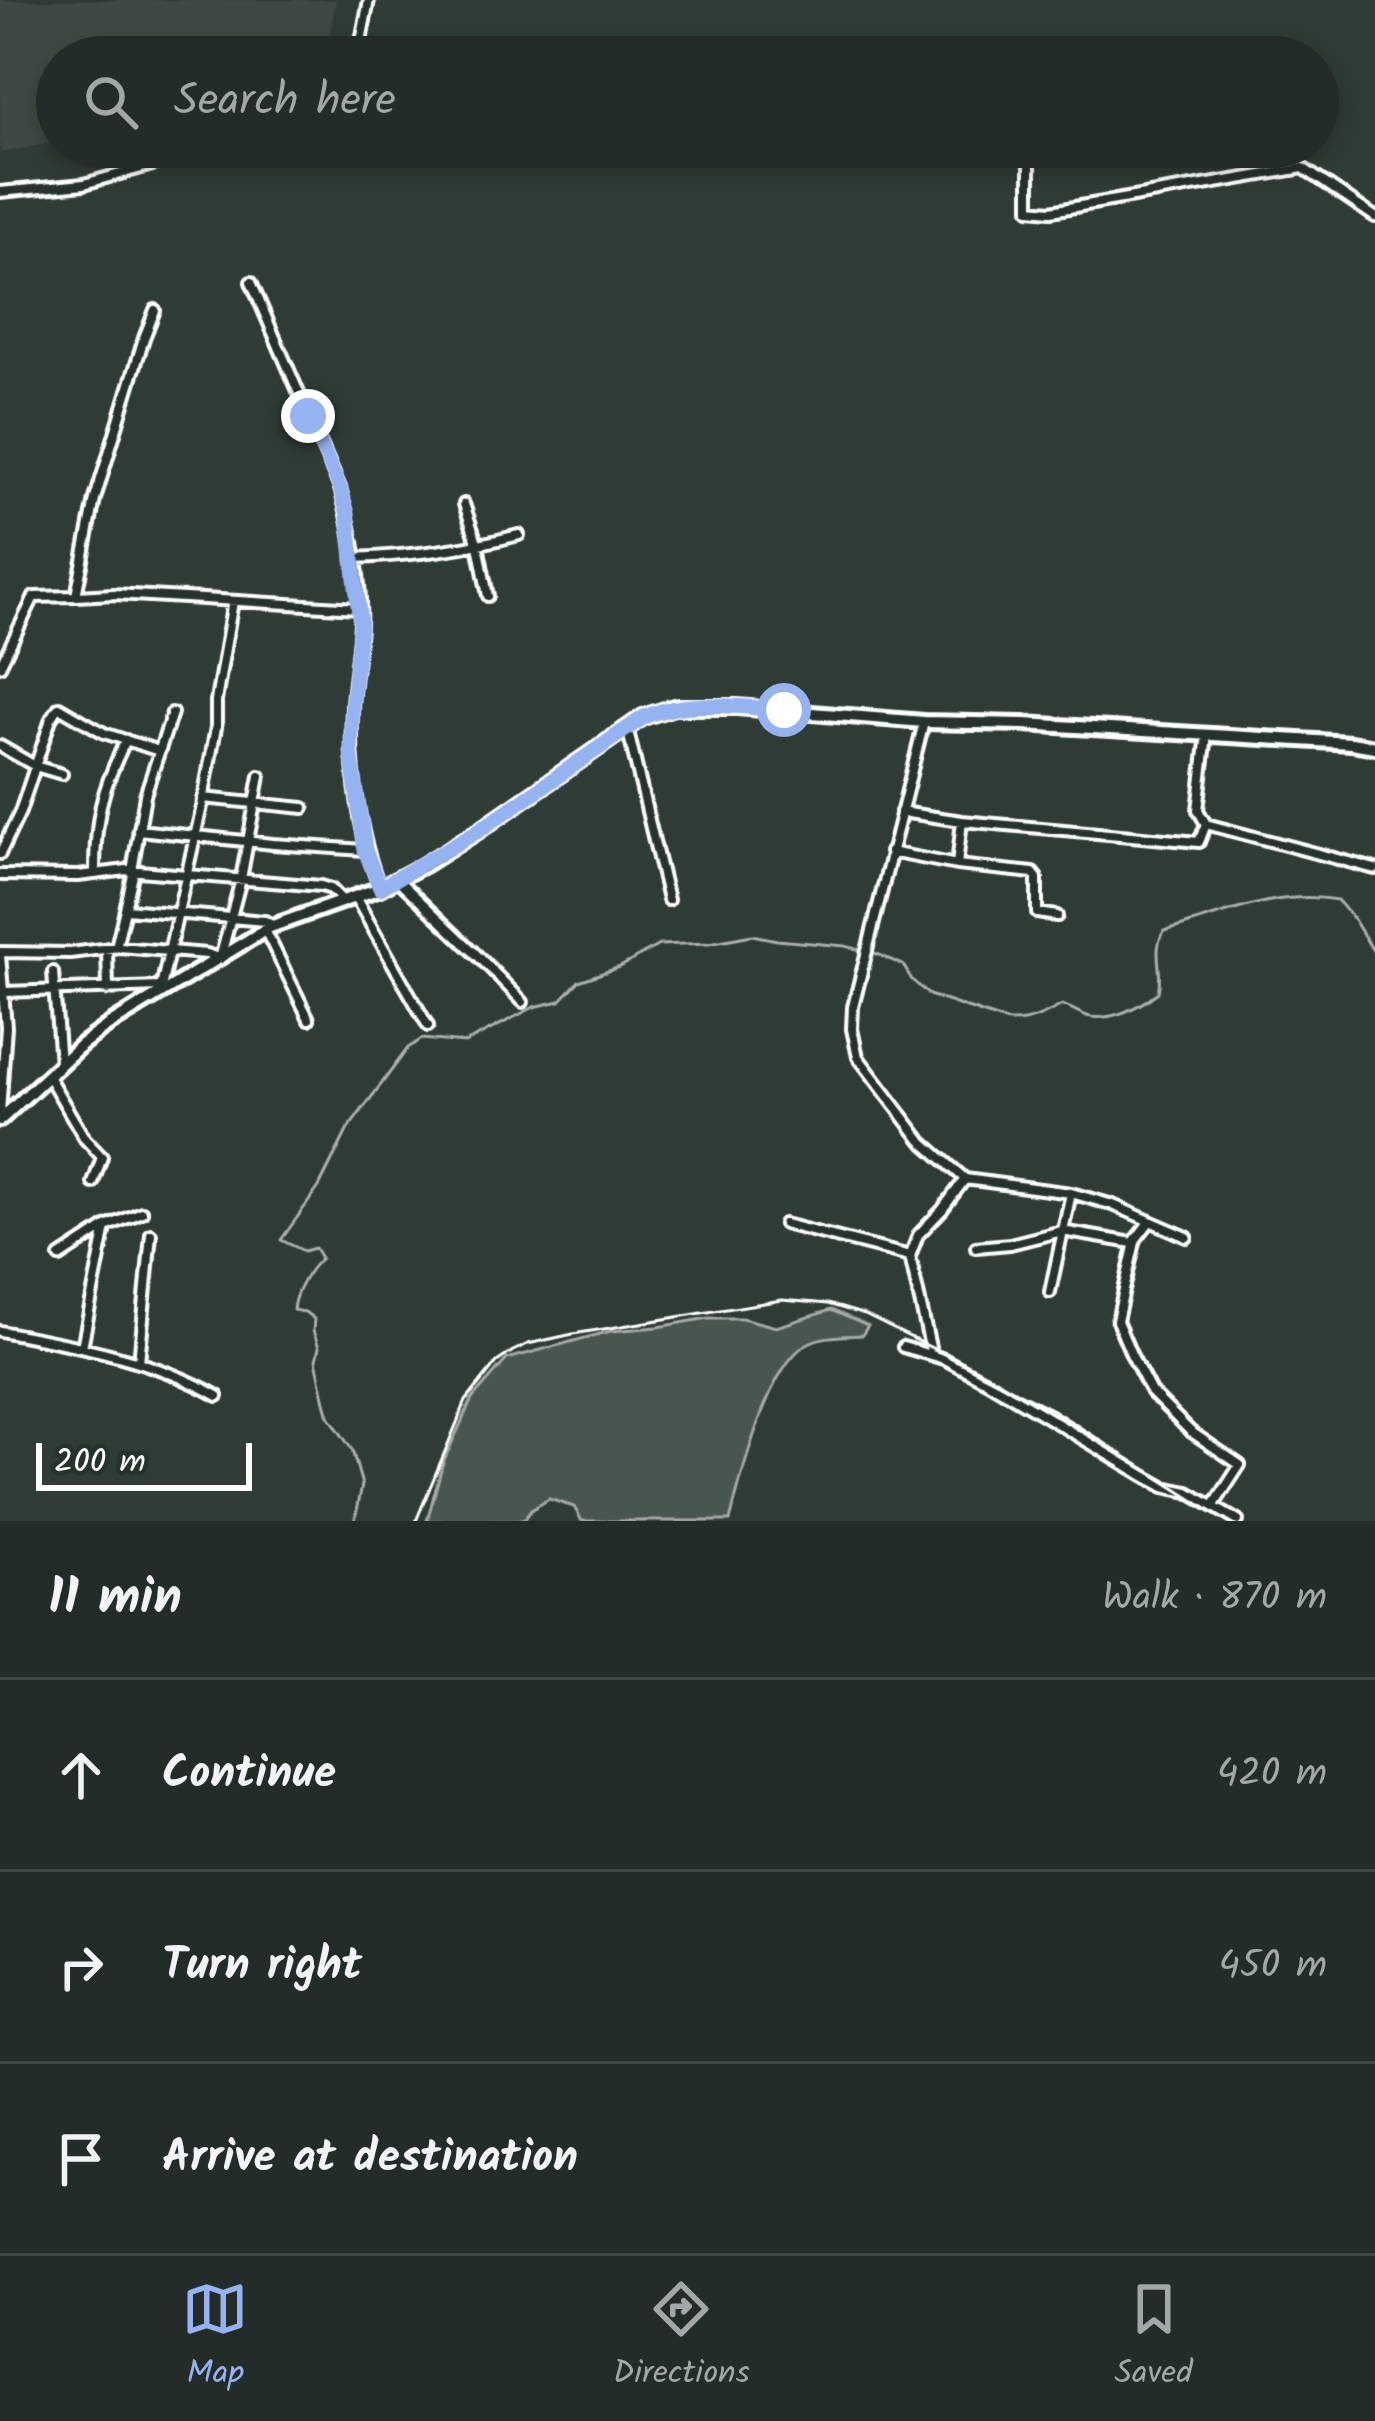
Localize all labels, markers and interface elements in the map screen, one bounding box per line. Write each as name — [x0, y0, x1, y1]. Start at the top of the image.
search box — [36, 36, 1339, 168]
text: Search here — [174, 66, 396, 138]
icon: search — [78, 69, 144, 135]
route end — [281, 389, 335, 443]
route start — [757, 683, 811, 737]
scale bar — [36, 1437, 252, 1490]
text: 200 m — [54, 1437, 146, 1490]
text: 11 min — [48, 1559, 182, 1640]
text: Walk · 870 m — [1102, 1568, 1327, 1630]
text: Continue — [162, 1739, 336, 1811]
icon: ahead — [48, 1742, 114, 1808]
text: 420 m — [1217, 1744, 1327, 1806]
text: Turn right — [162, 1931, 362, 2003]
icon: right — [48, 1934, 114, 2000]
text: 450 m — [1218, 1936, 1327, 1998]
text: Arrive at destination — [162, 2123, 578, 2195]
icon: arrive — [48, 2126, 114, 2192]
tab: Map — [182, 2276, 248, 2401]
tab: Directions — [613, 2276, 750, 2401]
tab: Saved — [1114, 2276, 1193, 2401]

